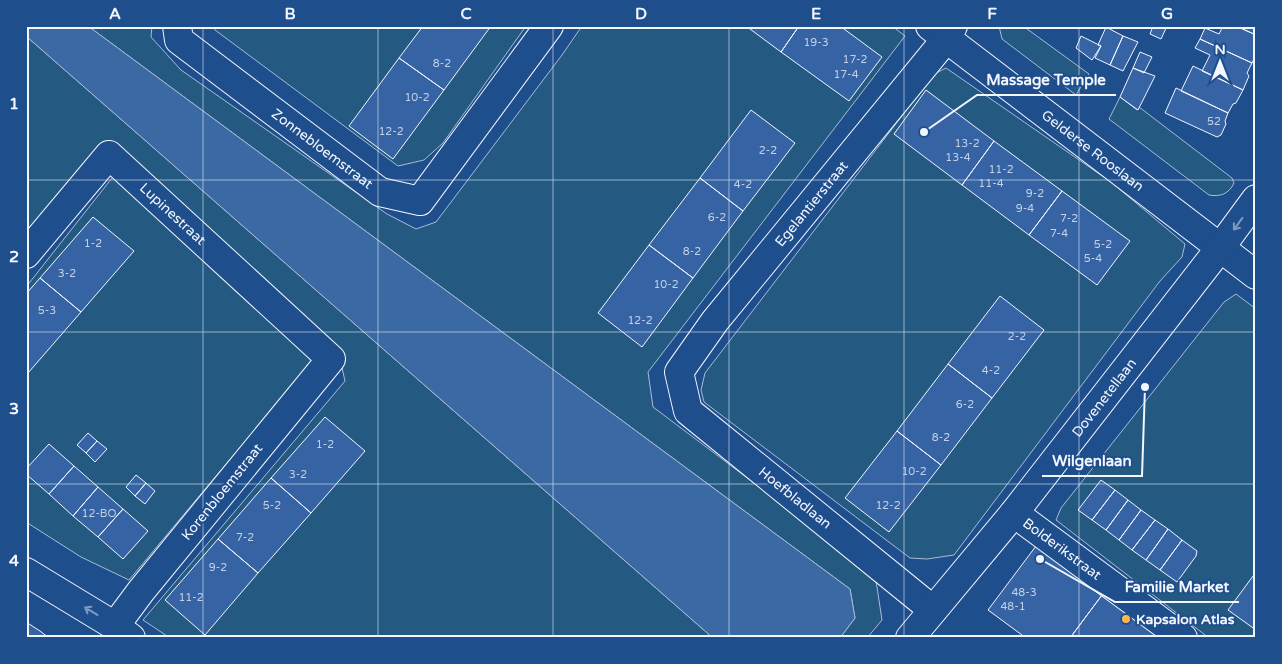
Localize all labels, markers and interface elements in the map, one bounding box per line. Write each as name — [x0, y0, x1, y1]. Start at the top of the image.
text: A — [109, 4, 121, 24]
text: B — [284, 4, 296, 24]
text: C — [460, 4, 472, 24]
text: D — [635, 4, 647, 24]
text: E — [811, 4, 821, 24]
text: F — [987, 4, 997, 24]
text: G — [1161, 4, 1173, 24]
house number: 19-3 — [803, 36, 829, 49]
north arrow — [1194, 38, 1244, 88]
text: N — [1214, 41, 1226, 58]
house number: 17-2 — [843, 53, 868, 66]
house number: 8-2 — [433, 57, 451, 70]
callout: Massage Temple — [977, 65, 1116, 95]
house number: 17-4 — [833, 68, 859, 81]
text: Massage Temple — [986, 71, 1106, 90]
house number: 10-2 — [404, 91, 430, 104]
text: 1 — [9, 94, 19, 114]
street label: Zonnebloemstraat — [268, 105, 377, 193]
street label: Gelderse Rooslaan — [1038, 106, 1147, 195]
house number: 52 — [1207, 115, 1221, 128]
house number: 12-2 — [378, 125, 404, 138]
house number: 13-2 — [954, 137, 980, 150]
house number: 2-2 — [759, 144, 777, 157]
house number: 13-4 — [945, 151, 971, 164]
street label: Egelantierstraat — [771, 157, 852, 250]
house number: 11-2 — [988, 163, 1014, 176]
house number: 11-4 — [978, 177, 1004, 190]
house number: 4-2 — [734, 178, 752, 191]
street label: Lupinestraat — [136, 179, 210, 249]
house number: 9-2 — [1026, 187, 1044, 200]
house number: 9-4 — [1016, 202, 1034, 215]
house number: 6-2 — [708, 211, 726, 224]
house number: 7-2 — [1060, 212, 1078, 225]
one-way arrow — [1233, 217, 1243, 231]
house number: 7-4 — [1050, 227, 1068, 240]
house number: 1-2 — [84, 237, 102, 250]
house number: 5-2 — [1094, 238, 1112, 251]
house number: 8-2 — [683, 245, 701, 258]
text: 2 — [9, 247, 19, 267]
house number: 5-4 — [1084, 252, 1102, 265]
house number: 3-2 — [58, 267, 76, 280]
house number: 10-2 — [653, 278, 679, 291]
house number: 5-3 — [38, 304, 56, 317]
house number: 12-2 — [627, 314, 653, 327]
house number: 2-2 — [1008, 330, 1026, 343]
street label: Dovenetellaan — [1068, 355, 1140, 440]
house number: 4-2 — [982, 364, 1000, 377]
house number: 6-2 — [956, 398, 974, 411]
text: 3 — [9, 399, 19, 419]
house number: 8-2 — [932, 431, 950, 444]
house number: 1-2 — [316, 438, 334, 451]
street label: Korenbloemstraat — [178, 440, 267, 544]
callout: Wilgenlaan — [1042, 446, 1142, 476]
text: Wilgenlaan — [1052, 452, 1132, 471]
street label: Hoefbladlaan — [755, 463, 835, 533]
house number: 10-2 — [901, 465, 927, 478]
house number: 3-2 — [289, 468, 307, 481]
house number: 5-2 — [263, 499, 281, 512]
house number: 12-2 — [875, 499, 901, 512]
house number: 12-BO — [82, 507, 116, 520]
street label: Bolderikstraat — [1020, 514, 1105, 584]
house number: 7-2 — [236, 531, 254, 544]
text: 4 — [9, 551, 19, 571]
house number: 9-2 — [209, 561, 227, 574]
callout: Familie Market — [1115, 572, 1239, 602]
text: Familie Market — [1125, 578, 1230, 596]
house number: 48-3 — [1011, 586, 1037, 599]
house number: 11-2 — [178, 591, 204, 604]
house number: 48-1 — [1000, 600, 1026, 613]
one-way arrow — [84, 605, 98, 615]
place label: Kapsalon Atlas — [1136, 611, 1235, 628]
marker: Kapsalon Atlas — [1120, 613, 1132, 625]

